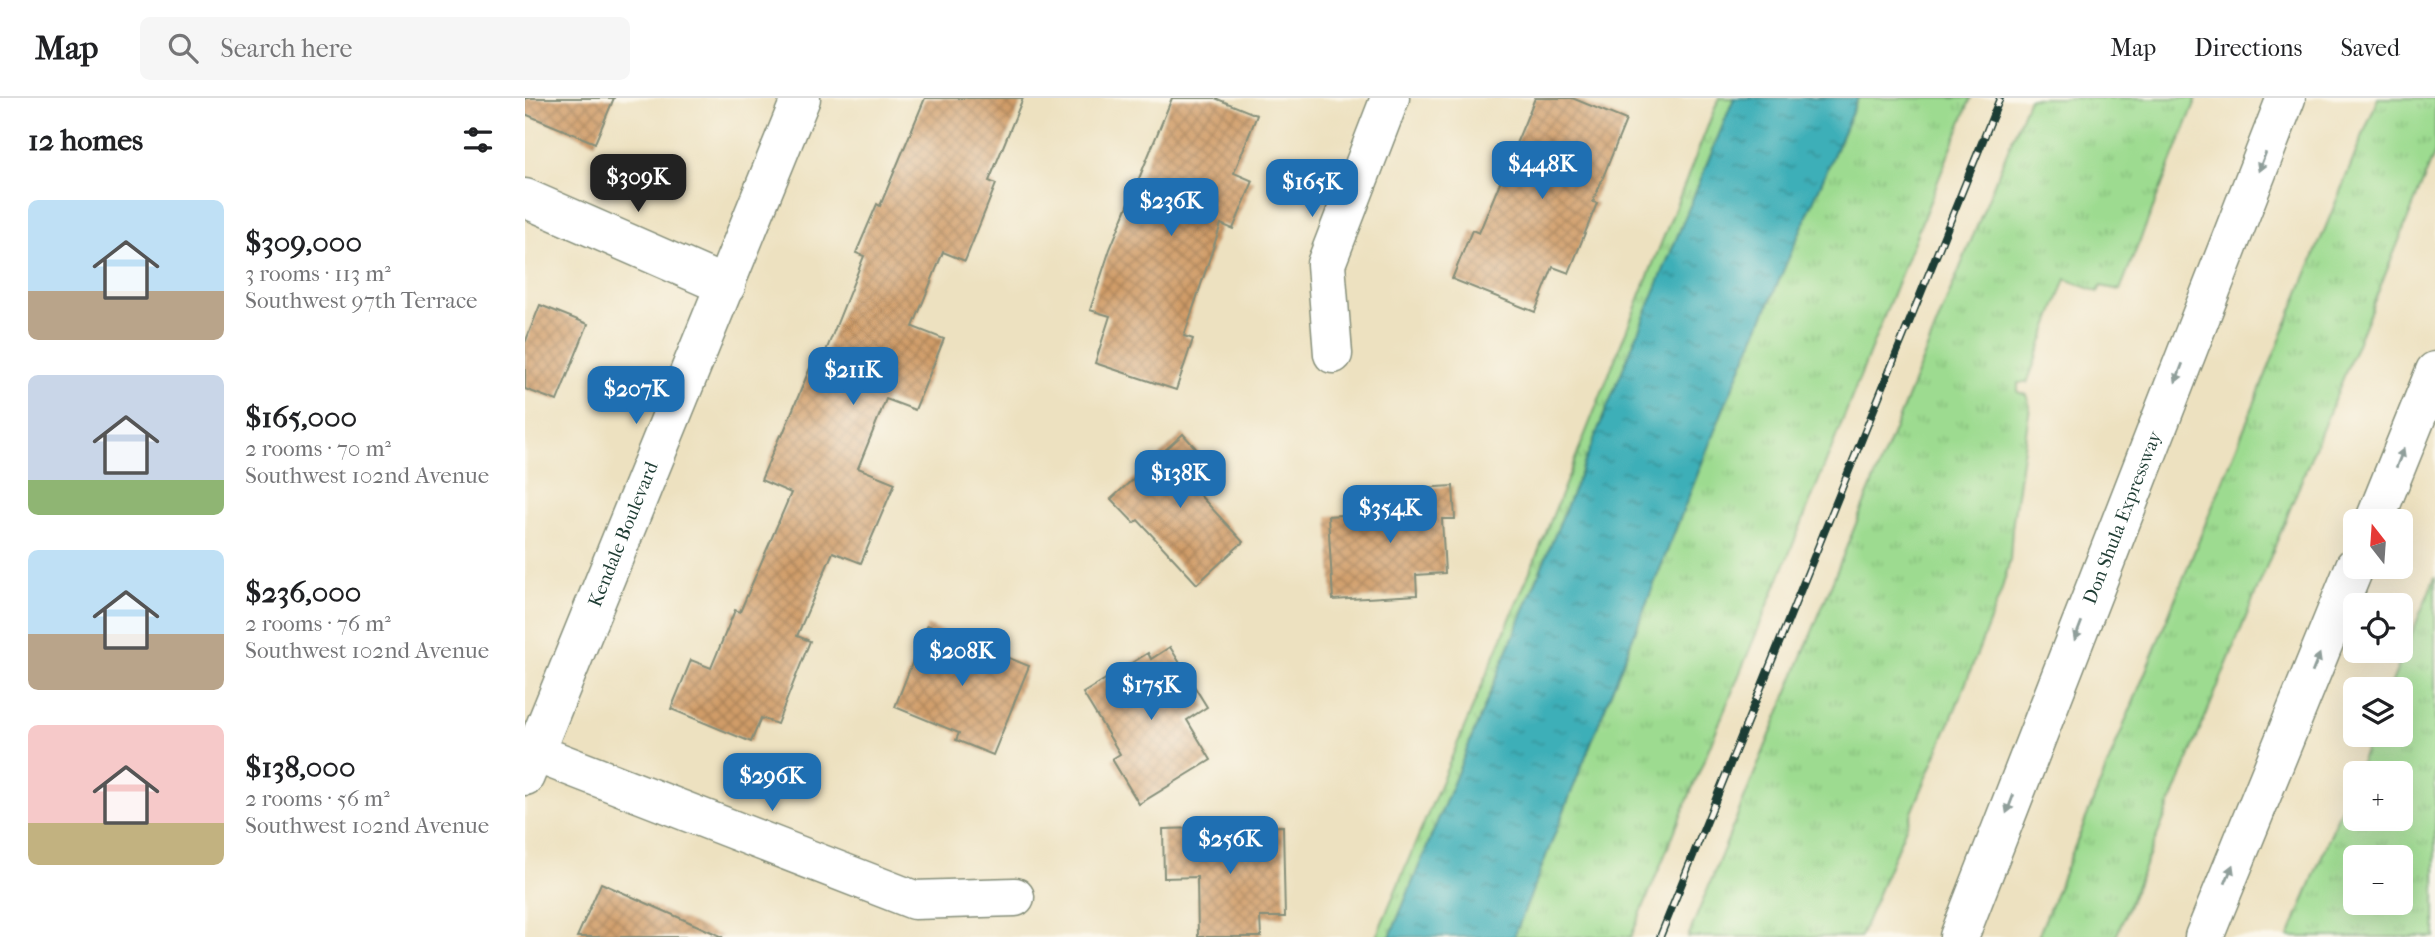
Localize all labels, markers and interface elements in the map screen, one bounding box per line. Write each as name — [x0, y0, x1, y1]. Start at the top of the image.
search box — [140, 17, 630, 80]
text: Map — [35, 29, 98, 68]
icon: search — [164, 29, 202, 67]
text: Search here — [220, 33, 352, 64]
text: Map — [2110, 34, 2156, 62]
text: Directions — [2194, 34, 2302, 62]
text: Saved — [2340, 34, 2400, 62]
icon: filters — [459, 121, 497, 159]
text: 12 homes — [28, 123, 143, 158]
pin: $448K — [1493, 141, 1591, 201]
text: $448K — [1508, 150, 1576, 177]
one-way arrow — [2256, 151, 2267, 172]
pin: $309K — [589, 155, 687, 214]
pin: $165K — [1263, 159, 1361, 219]
text: $309K — [606, 163, 670, 190]
text: $165K — [1282, 168, 1342, 195]
pin: $236K — [1122, 178, 1220, 238]
text: $236K — [1139, 187, 1203, 214]
text: $309,000 — [245, 225, 362, 260]
icon: home — [84, 228, 168, 312]
text: 3 rooms · 113 m² — [245, 260, 391, 287]
text: Southwest 97th Terrace — [245, 287, 478, 314]
pin: $211K — [804, 348, 902, 407]
text: $211K — [824, 356, 882, 383]
one-way arrow — [2173, 363, 2184, 384]
pin: $207K — [587, 366, 685, 426]
text: $207K — [604, 375, 669, 402]
text: $165,000 — [245, 400, 357, 435]
icon: home — [84, 403, 168, 487]
street label: Don Shula Expressway — [2079, 427, 2166, 607]
text: 2 rooms · 70 m² — [245, 435, 391, 462]
one-way arrow — [2394, 448, 2405, 469]
pin: $138K — [1131, 450, 1229, 510]
street label: Kendale Boulevard — [584, 458, 663, 610]
text: $138K — [1151, 459, 1209, 486]
text: Southwest 102nd Avenue — [245, 462, 489, 489]
pin: $354K — [1341, 486, 1439, 545]
text: $354K — [1359, 494, 1421, 521]
north arrow — [2343, 509, 2413, 579]
map controls — [2343, 509, 2413, 915]
text: $236,000 — [245, 575, 361, 610]
icon: home — [84, 578, 168, 662]
button: locate — [2343, 593, 2413, 663]
text: 2 rooms · 76 m² — [245, 610, 391, 637]
one-way arrow — [2072, 620, 2083, 641]
pin: $208K — [913, 628, 1011, 688]
text: Southwest 102nd Avenue — [245, 637, 489, 664]
text: $208K — [929, 637, 995, 664]
one-way arrow — [2310, 653, 2321, 674]
pin: $175K — [1102, 662, 1200, 722]
text: $175K — [1122, 671, 1180, 698]
button: layers — [2343, 677, 2413, 747]
text: $138,000 — [245, 750, 355, 785]
icon: home — [84, 753, 168, 837]
pin: $296K — [723, 754, 821, 813]
button: + — [2343, 761, 2413, 831]
text: $296K — [739, 762, 805, 789]
text: 2 rooms · 56 m² — [245, 785, 390, 812]
one-way arrow — [2004, 794, 2015, 815]
text: Southwest 102nd Avenue — [245, 812, 489, 839]
pin: $256K — [1181, 816, 1279, 876]
text: $256K — [1198, 825, 1262, 852]
button: − — [2343, 845, 2413, 915]
one-way arrow — [2224, 863, 2235, 884]

